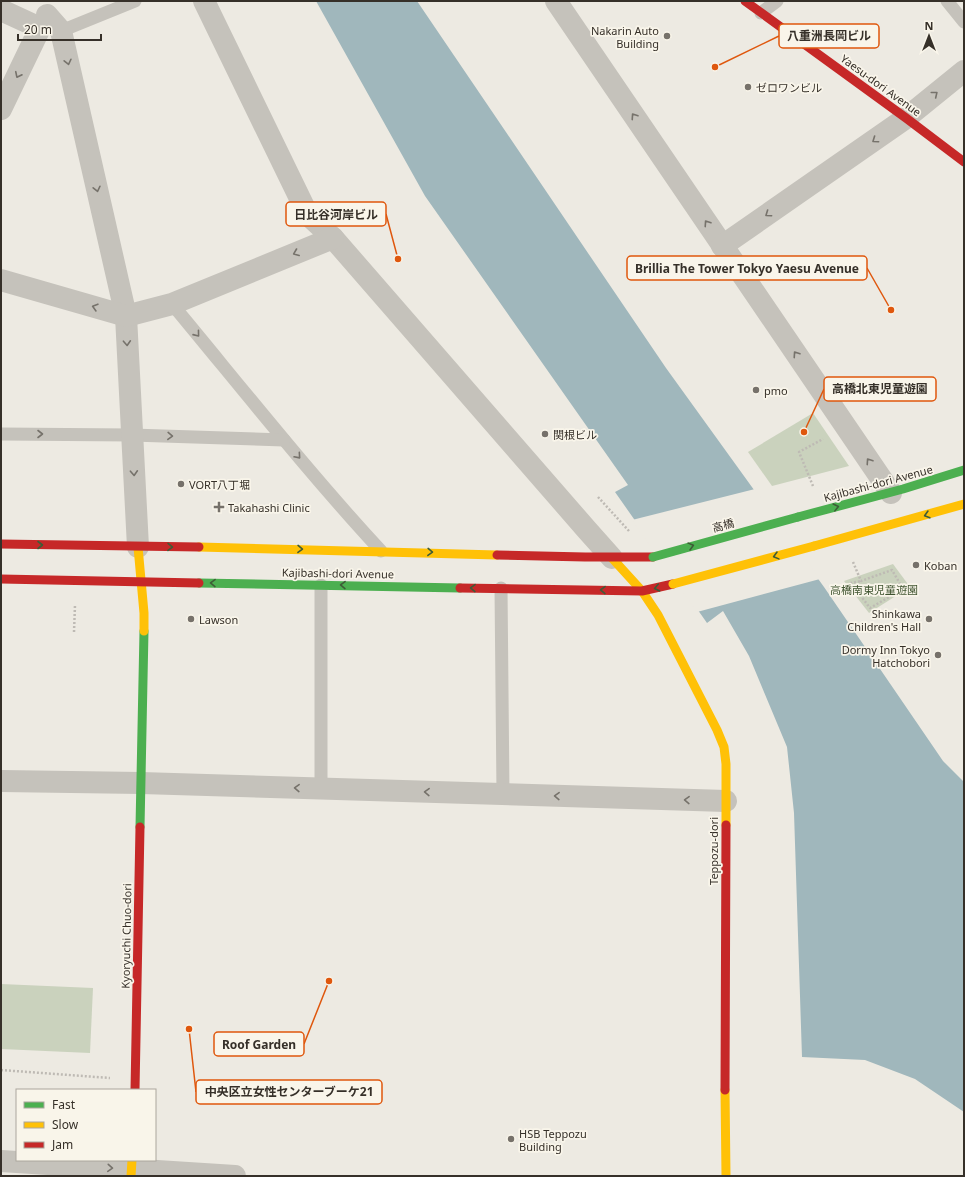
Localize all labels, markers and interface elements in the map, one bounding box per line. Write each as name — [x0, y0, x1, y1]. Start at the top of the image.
scale bar — [18, 16, 101, 42]
north arrow — [909, 16, 949, 56]
text: N — [925, 18, 933, 33]
text: 20 m — [24, 21, 52, 38]
place label: Nakarin Auto Building — [591, 23, 659, 51]
callout: 八重洲長岡ビル — [779, 24, 879, 48]
text: 八重洲長岡ビル — [787, 27, 871, 44]
marker: Nakarin Auto Building — [662, 31, 672, 41]
street label: Yaesu-dori Avenue — [838, 51, 924, 119]
one-way arrow — [63, 59, 71, 65]
one-way arrow — [15, 71, 22, 78]
place label: ゼロワンビル — [756, 80, 822, 95]
marker: ゼロワンビル — [743, 82, 753, 92]
one-way arrow — [930, 92, 938, 99]
one-way arrow — [631, 113, 639, 120]
one-way arrow — [872, 135, 879, 142]
one-way arrow — [92, 186, 100, 192]
callout: 日比谷河岸ビル — [286, 202, 386, 226]
text: 日比谷河岸ビル — [294, 206, 378, 223]
one-way arrow — [765, 209, 772, 216]
one-way arrow — [705, 221, 712, 228]
one-way arrow — [293, 248, 301, 256]
callout: Brillia The Tower Tokyo Yaesu Avenue — [627, 256, 867, 280]
text: Brillia The Tower Tokyo Yaesu Avenue — [635, 260, 859, 277]
one-way arrow — [92, 303, 99, 312]
one-way arrow — [193, 329, 200, 337]
one-way arrow — [123, 340, 132, 346]
one-way arrow — [793, 351, 801, 358]
callout: 高橋北東児童遊園 — [824, 377, 936, 401]
text: 高橋北東児童遊園 — [832, 380, 928, 397]
place label: pmo — [764, 383, 788, 398]
marker: pmo — [751, 385, 761, 395]
place label: 関根ビル — [553, 427, 597, 442]
marker: 関根ビル — [540, 429, 550, 439]
one-way arrow — [37, 430, 43, 438]
one-way arrow — [167, 432, 173, 440]
one-way arrow — [293, 451, 300, 459]
one-way arrow — [866, 458, 874, 465]
street label: Kajibashi-dori Avenue — [822, 461, 934, 505]
one-way arrow — [130, 470, 138, 476]
place label: VORT八丁堀 — [189, 477, 250, 492]
marker: VORT八丁堀 — [176, 479, 186, 489]
place label: Takahashi Clinic — [228, 500, 310, 515]
marker: Takahashi Clinic — [213, 501, 225, 513]
one-way arrow — [832, 503, 839, 512]
one-way arrow — [923, 510, 930, 519]
street label: 高橋 — [710, 515, 736, 535]
one-way arrow — [37, 541, 43, 549]
one-way arrow — [687, 542, 694, 551]
one-way arrow — [167, 543, 173, 551]
one-way arrow — [297, 545, 303, 553]
one-way arrow — [427, 548, 433, 556]
one-way arrow — [773, 551, 780, 560]
place label: Koban — [924, 558, 957, 573]
marker: Koban — [911, 560, 921, 570]
street label: Kajibashi-dori Avenue — [282, 565, 394, 581]
one-way arrow — [210, 579, 216, 587]
one-way arrow — [340, 581, 346, 590]
park label: 高橋南東児童遊園 — [830, 582, 918, 597]
one-way arrow — [654, 583, 661, 591]
one-way arrow — [470, 584, 476, 592]
one-way arrow — [600, 586, 606, 594]
place label: Shinkawa Children's Hall — [847, 606, 921, 634]
place label: Lawson — [199, 612, 238, 627]
marker: Lawson — [186, 614, 196, 624]
marker: Shinkawa Children's Hall — [924, 614, 934, 624]
place label: Dormy Inn Tokyo Hatchobori — [842, 642, 930, 670]
marker: Dormy Inn Tokyo Hatchobori — [933, 650, 943, 660]
one-way arrow — [294, 784, 300, 792]
one-way arrow — [424, 788, 430, 796]
one-way arrow — [554, 792, 560, 800]
one-way arrow — [684, 796, 690, 804]
street label: Teppozu-dori — [706, 817, 721, 885]
street label: Kyoryuchi Chuo-dori — [118, 883, 134, 989]
callout: Roof Garden — [214, 1032, 304, 1056]
text: Roof Garden — [222, 1036, 296, 1053]
callout: 中央区立女性センターブーケ21 — [196, 1080, 382, 1104]
text: 中央区立女性センターブーケ21 — [204, 1083, 374, 1100]
legend — [16, 1089, 156, 1161]
text: Fast — [52, 1096, 76, 1113]
text: Slow — [52, 1116, 79, 1133]
place label: HSB Teppozu Building — [519, 1126, 587, 1154]
marker: HSB Teppozu Building — [506, 1134, 516, 1144]
text: Jam — [51, 1136, 73, 1153]
one-way arrow — [107, 1164, 113, 1172]

